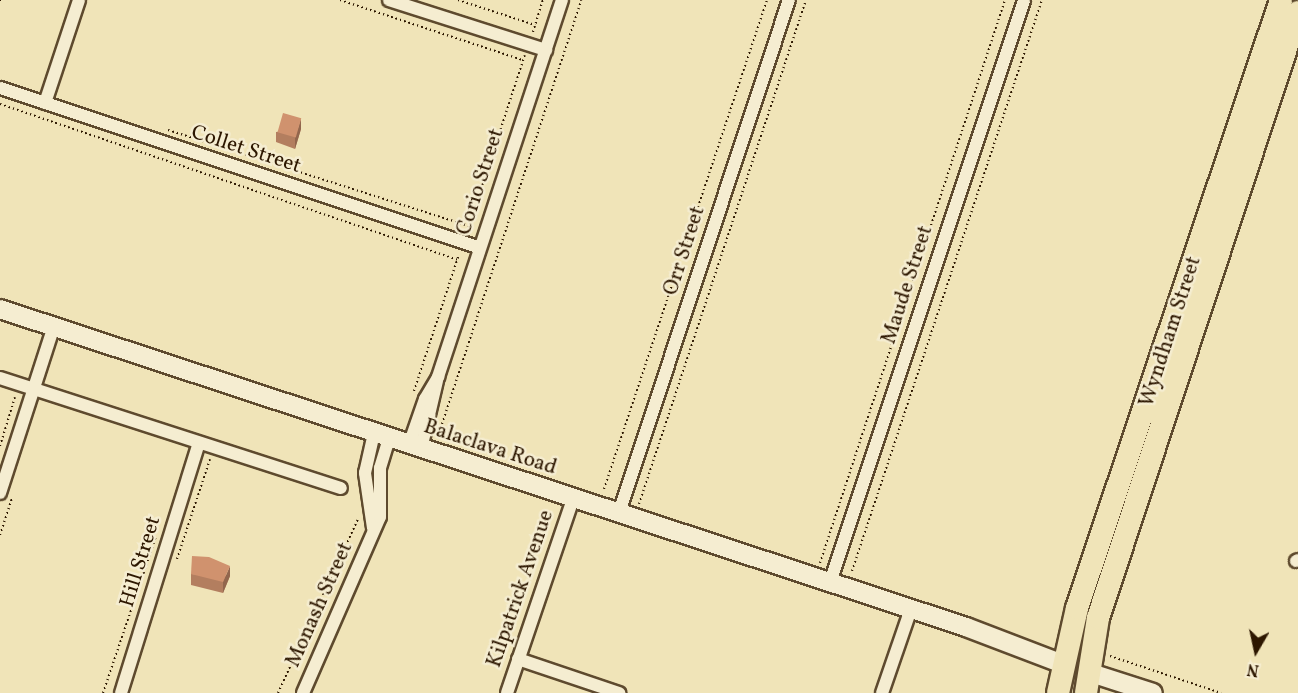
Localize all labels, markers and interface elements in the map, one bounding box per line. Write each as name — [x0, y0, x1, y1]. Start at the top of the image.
street label: Collet Street — [188, 120, 304, 180]
street label: Corio Street — [452, 126, 510, 238]
street label: Orr Street — [659, 203, 711, 299]
street label: Maude Street — [877, 223, 939, 347]
street label: Wyndham Street — [1135, 254, 1207, 410]
street label: Balaclava Road — [420, 415, 560, 481]
street label: Kilpatrick Avenue — [482, 507, 560, 671]
street label: Hill Street — [115, 513, 167, 611]
street label: Monash Street — [281, 539, 359, 671]
north arrow — [1226, 621, 1286, 681]
text: N — [1246, 657, 1261, 681]

